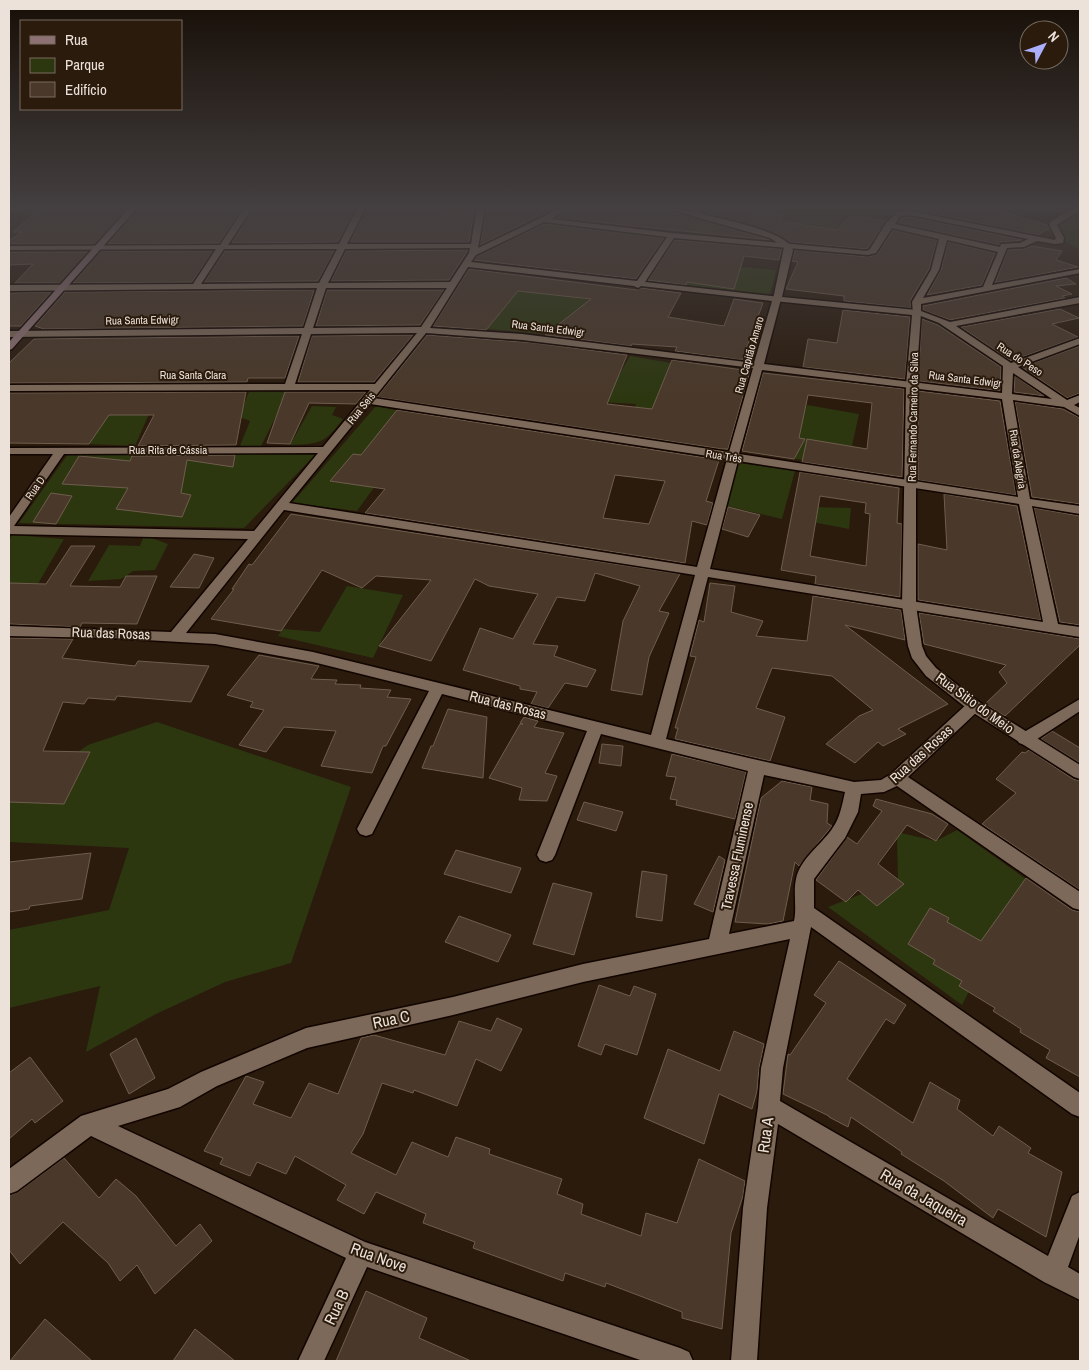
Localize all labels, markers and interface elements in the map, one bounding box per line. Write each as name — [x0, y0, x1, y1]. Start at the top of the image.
legend — [20, 20, 182, 110]
north arrow — [1019, 20, 1069, 70]
text: N — [1044, 27, 1063, 46]
text: Rua — [65, 29, 88, 50]
text: Parque — [65, 54, 105, 75]
text: Edifício — [65, 79, 107, 100]
street label: Rua Santa Edwigr — [105, 312, 179, 328]
street label: Rua Capitão Amaro — [731, 315, 767, 395]
street label: Rua Santa Edwigr — [511, 317, 585, 339]
street label: Rua do Peso — [994, 339, 1046, 379]
street label: Rua Fernando Carneiro da Silva — [905, 352, 921, 482]
street label: Rua Santa Clara — [160, 368, 226, 382]
street label: Rua Santa Edwigr — [928, 368, 1002, 390]
street label: Rua Seis — [344, 389, 378, 427]
street label: Rua da Alegria — [1006, 428, 1030, 490]
street label: Rua Rita de Cássia — [129, 443, 207, 457]
street label: Rua Três — [705, 446, 744, 466]
street label: Rua D — [22, 474, 48, 502]
street label: Rua das Rosas — [71, 623, 151, 643]
street label: Rua Sitio do Meio — [932, 669, 1018, 737]
street label: Rua das Rosas — [468, 687, 549, 723]
street label: Rua das Rosas — [886, 721, 956, 787]
street label: Travessa Fluminense — [717, 800, 757, 912]
street label: Rua C — [371, 1004, 411, 1034]
street label: Rua A — [752, 1116, 778, 1154]
street label: Rua da Jaqueira — [876, 1163, 972, 1231]
street label: Rua Nove — [348, 1237, 410, 1277]
street label: Rua B — [318, 1286, 354, 1328]

